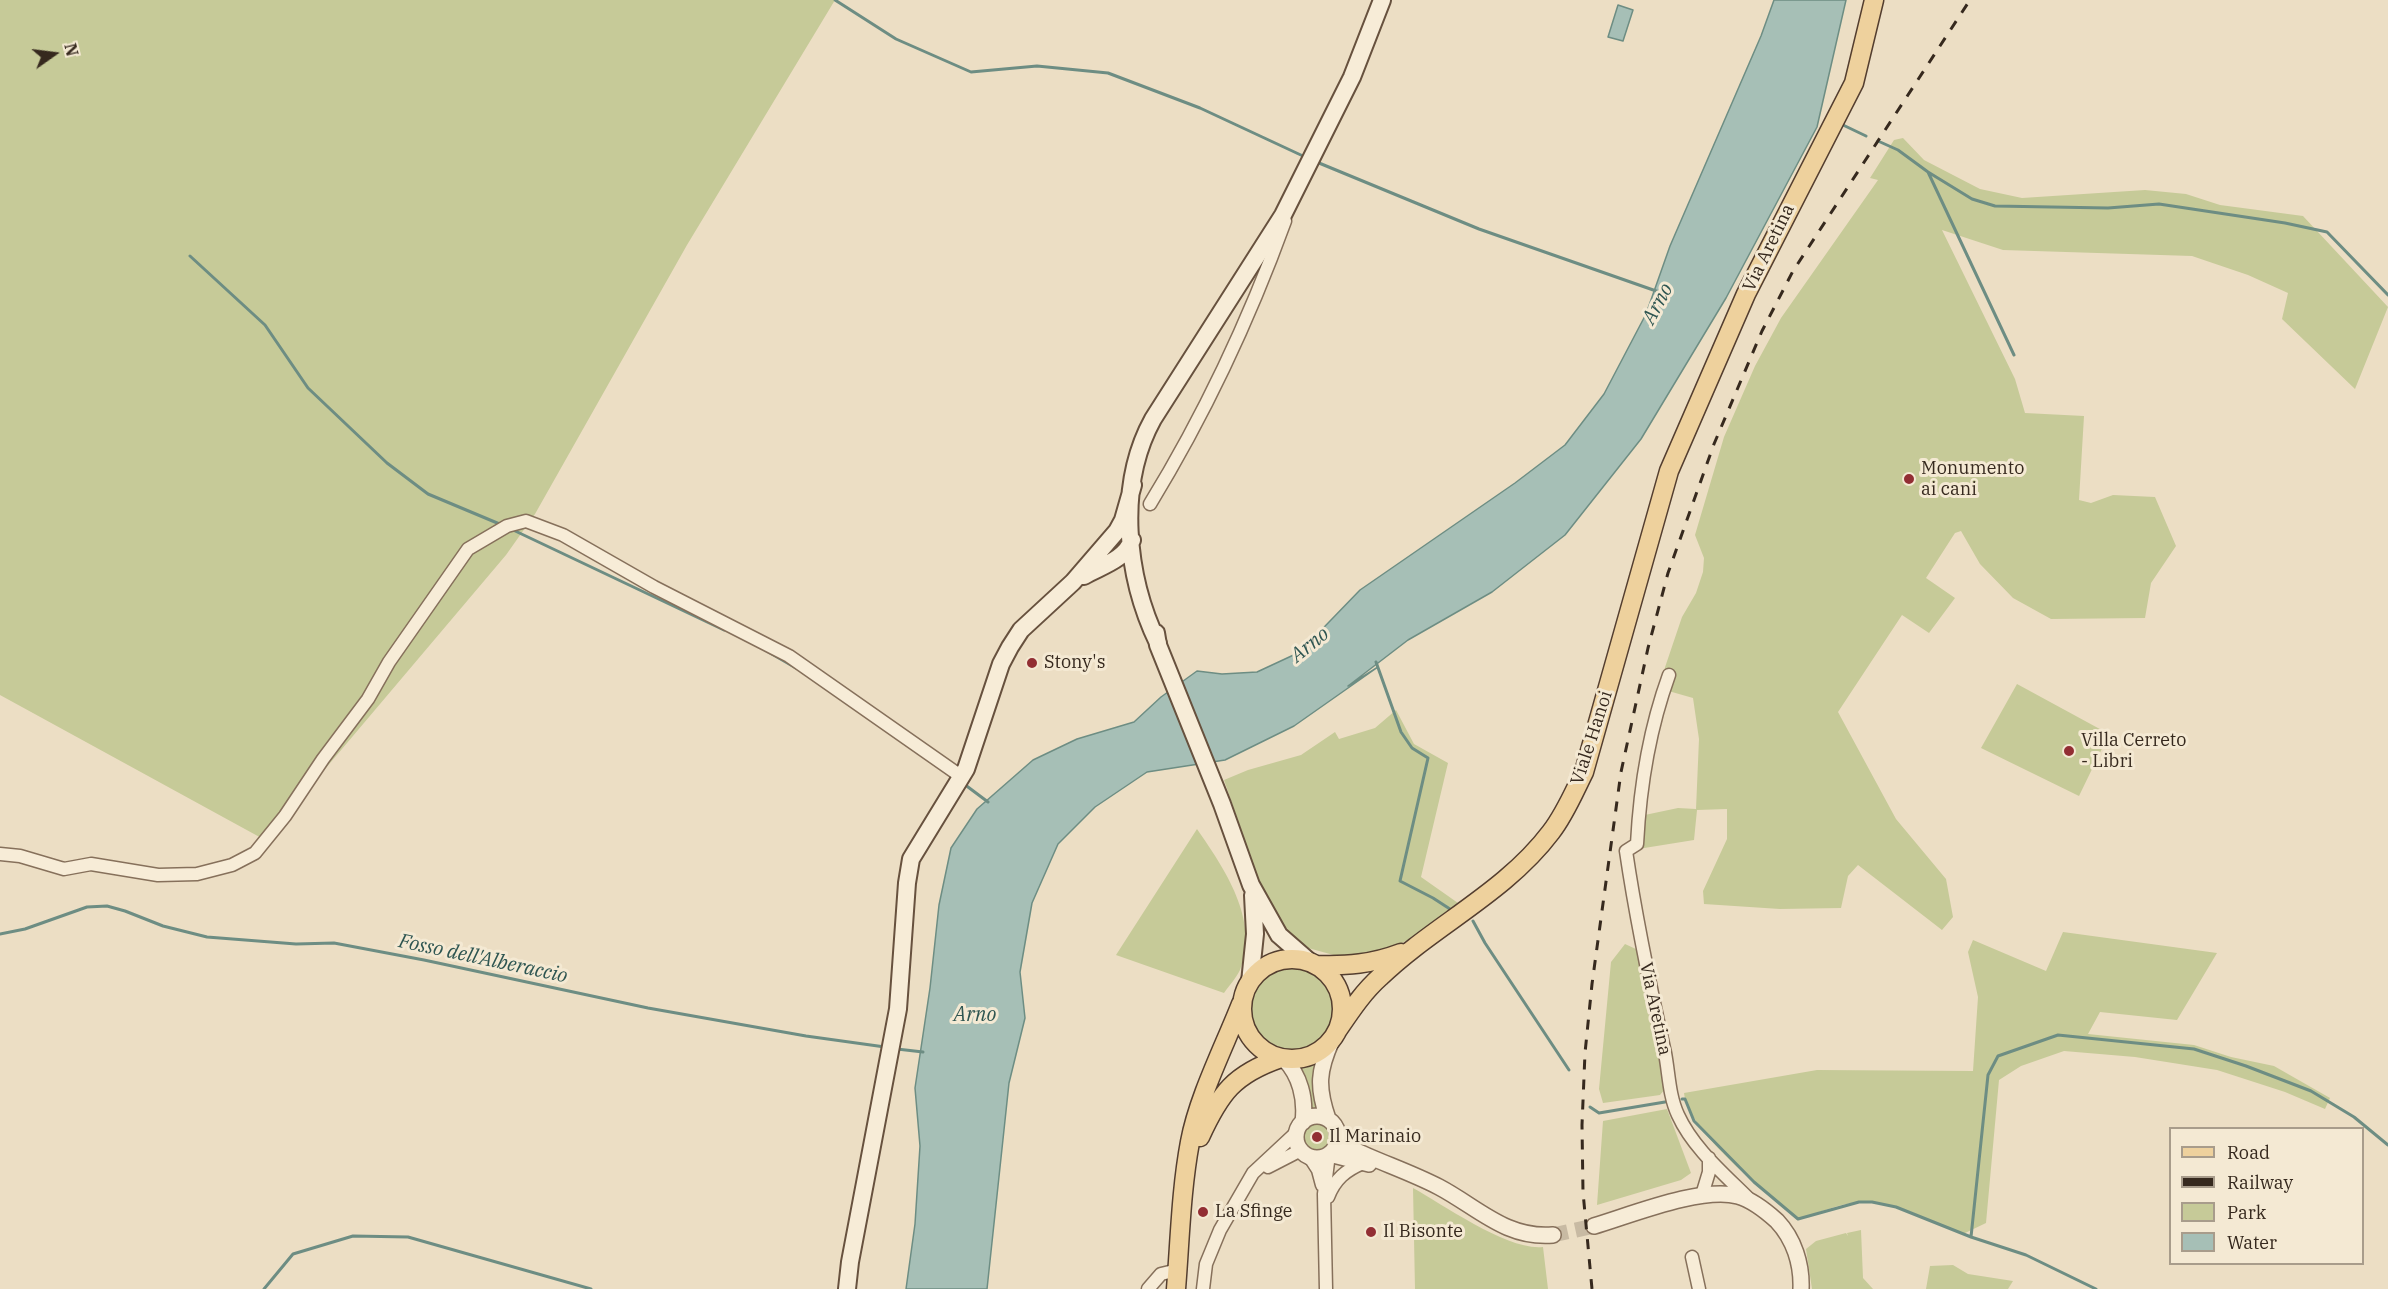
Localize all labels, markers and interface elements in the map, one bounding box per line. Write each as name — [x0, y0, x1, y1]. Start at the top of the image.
north arrow — [24, 24, 84, 84]
text: N — [60, 41, 83, 58]
street label: Via Aretina — [1739, 201, 1799, 295]
water label: Arno — [1637, 279, 1679, 329]
place label: Monumento ai cani — [1921, 458, 2024, 500]
marker: Monumento ai cani — [1902, 472, 1916, 486]
water label: Arno — [1286, 622, 1334, 668]
place label: Stony's — [1044, 652, 1105, 674]
marker: Stony's — [1025, 656, 1039, 670]
street label: Viale Hanoi — [1567, 688, 1617, 788]
place label: Villa Cerreto - Libri — [2081, 730, 2186, 772]
marker: Villa Cerreto - Libri — [2062, 744, 2076, 758]
water label: Fosso dell'Alberaccio — [396, 929, 570, 989]
street label: Via Aretina — [1635, 960, 1675, 1058]
water label: Arno — [954, 1003, 996, 1027]
place label: Il Marinaio — [1329, 1126, 1421, 1148]
legend — [2169, 1127, 2364, 1265]
marker: Il Marinaio — [1310, 1130, 1324, 1144]
text: Road — [2227, 1141, 2270, 1164]
text: Railway — [2227, 1171, 2293, 1194]
place label: La Sfinge — [1215, 1201, 1293, 1223]
text: Park — [2227, 1201, 2266, 1224]
marker: La Sfinge — [1196, 1205, 1210, 1219]
place label: Il Bisonte — [1383, 1221, 1463, 1243]
marker: Il Bisonte — [1364, 1225, 1378, 1239]
text: Water — [2227, 1231, 2277, 1254]

